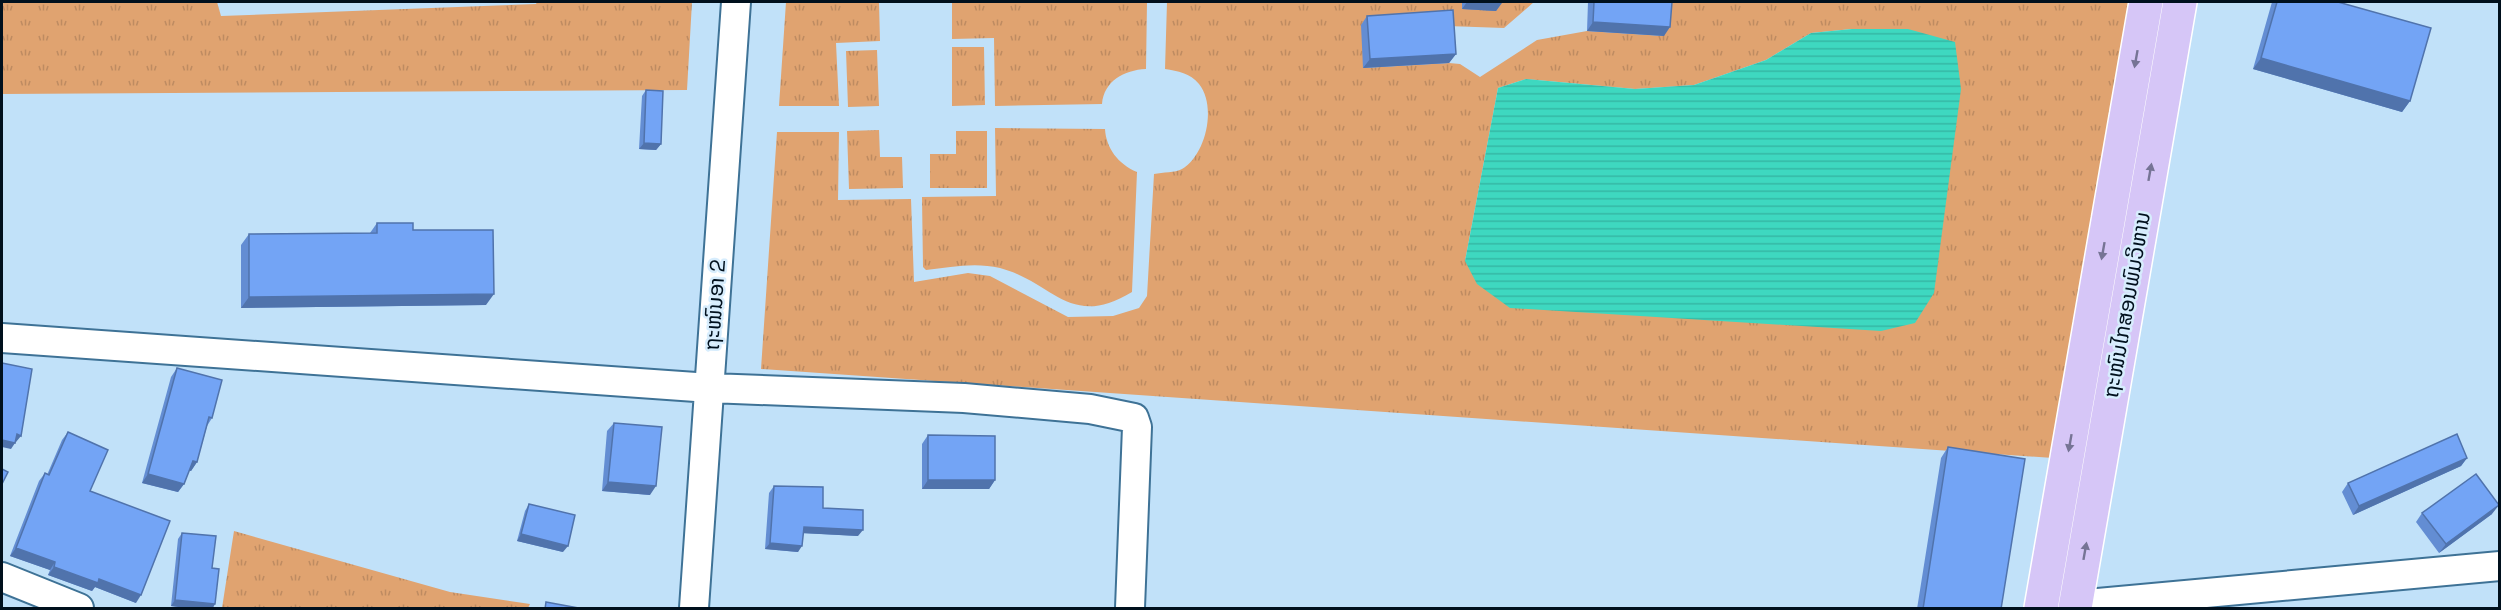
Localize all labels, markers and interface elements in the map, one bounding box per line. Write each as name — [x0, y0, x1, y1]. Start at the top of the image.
one-way arrow — [2131, 50, 2140, 69]
one-way arrow — [2146, 163, 2155, 182]
street label: ຖະໜົນໄກສອນພົມວິຫານ — [2097, 210, 2156, 400]
one-way arrow — [2098, 242, 2107, 261]
street label: ຖະໜົນອາ 2 — [698, 259, 731, 351]
one-way arrow — [2065, 434, 2074, 453]
one-way arrow — [2081, 541, 2090, 560]

